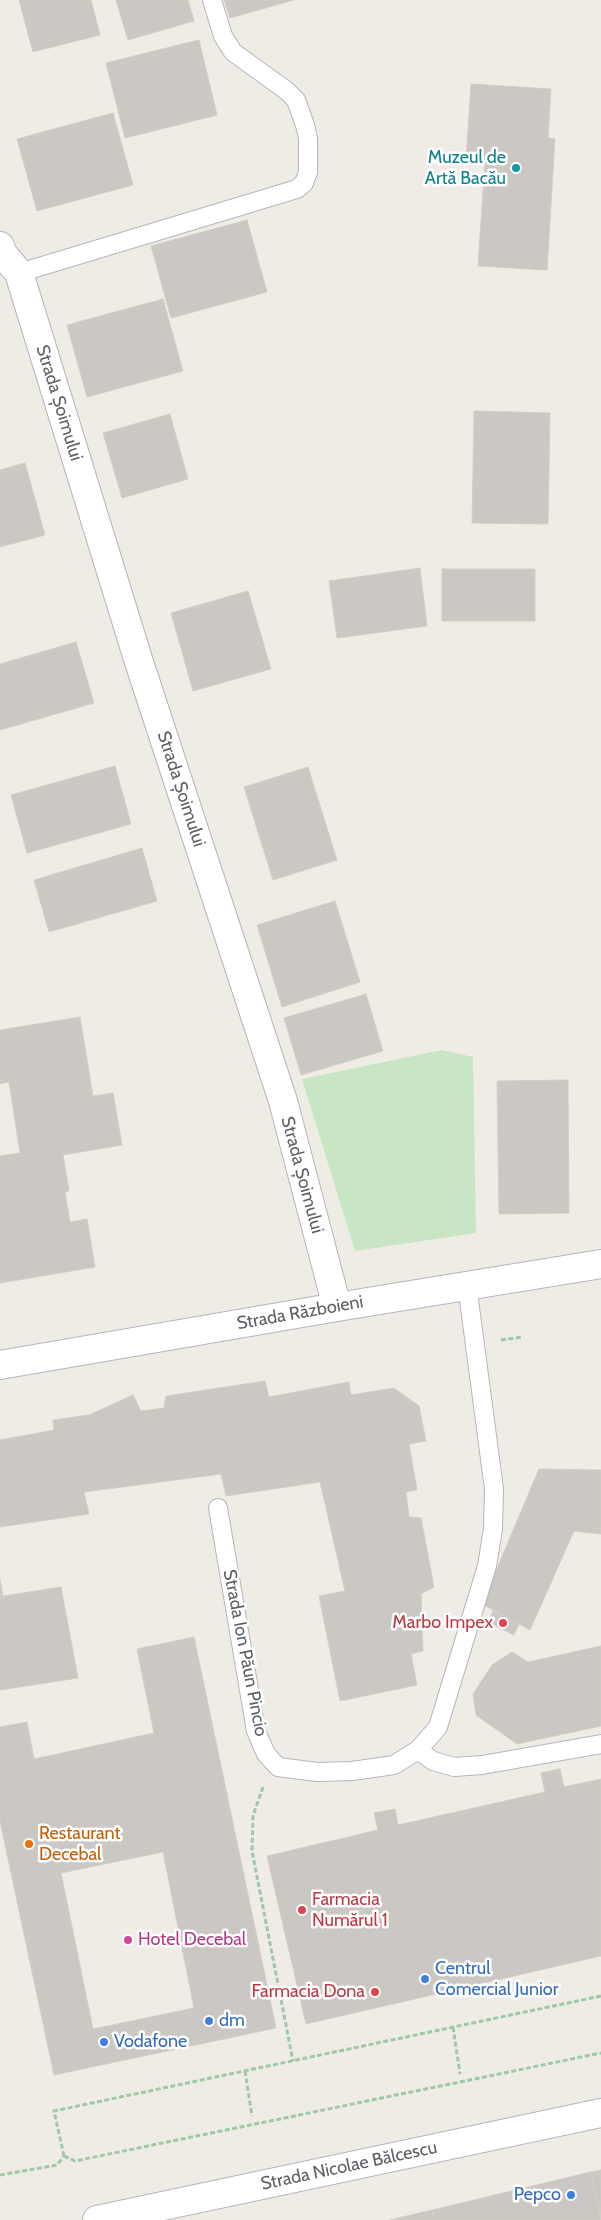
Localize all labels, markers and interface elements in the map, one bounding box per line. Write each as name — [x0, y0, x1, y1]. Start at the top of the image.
place label: Muzeul de Artă Bacău — [425, 147, 506, 190]
marker: Muzeul de Artă Bacău — [510, 162, 522, 174]
street label: Strada Șoimului — [31, 342, 87, 464]
street label: Strada Șoimului — [152, 729, 210, 849]
street label: Strada Șoimului — [276, 1114, 328, 1236]
street label: Strada Războieni — [235, 1291, 365, 1335]
street label: Strada Ion Păun Pincio — [218, 1568, 272, 1738]
place label: Marbo Impex — [392, 1612, 493, 1634]
marker: Marbo Impex — [497, 1617, 509, 1629]
place label: Restaurant Decebal — [39, 1823, 121, 1866]
marker: Restaurant Decebal — [23, 1838, 35, 1850]
place label: Farmacia Numărul 1 — [312, 1889, 388, 1932]
marker: Farmacia Numărul 1 — [296, 1904, 308, 1916]
place label: Hotel Decebal — [138, 1929, 246, 1951]
marker: Hotel Decebal — [122, 1934, 134, 1946]
place label: Centrul Comercial Junior — [435, 1958, 558, 2000]
marker: Centrul Comercial Junior — [419, 1973, 431, 1985]
place label: Farmacia Dona — [252, 1981, 365, 2003]
marker: Farmacia Dona — [369, 1986, 381, 1998]
place label: dm — [219, 2010, 245, 2032]
marker: dm — [203, 2015, 215, 2027]
place label: Vodafone — [114, 2031, 187, 2053]
marker: Vodafone — [98, 2036, 110, 2048]
street label: Strada Nicolae Bălcescu — [259, 2137, 439, 2195]
place label: Pepco — [514, 2184, 561, 2206]
marker: Pepco — [565, 2189, 577, 2201]

